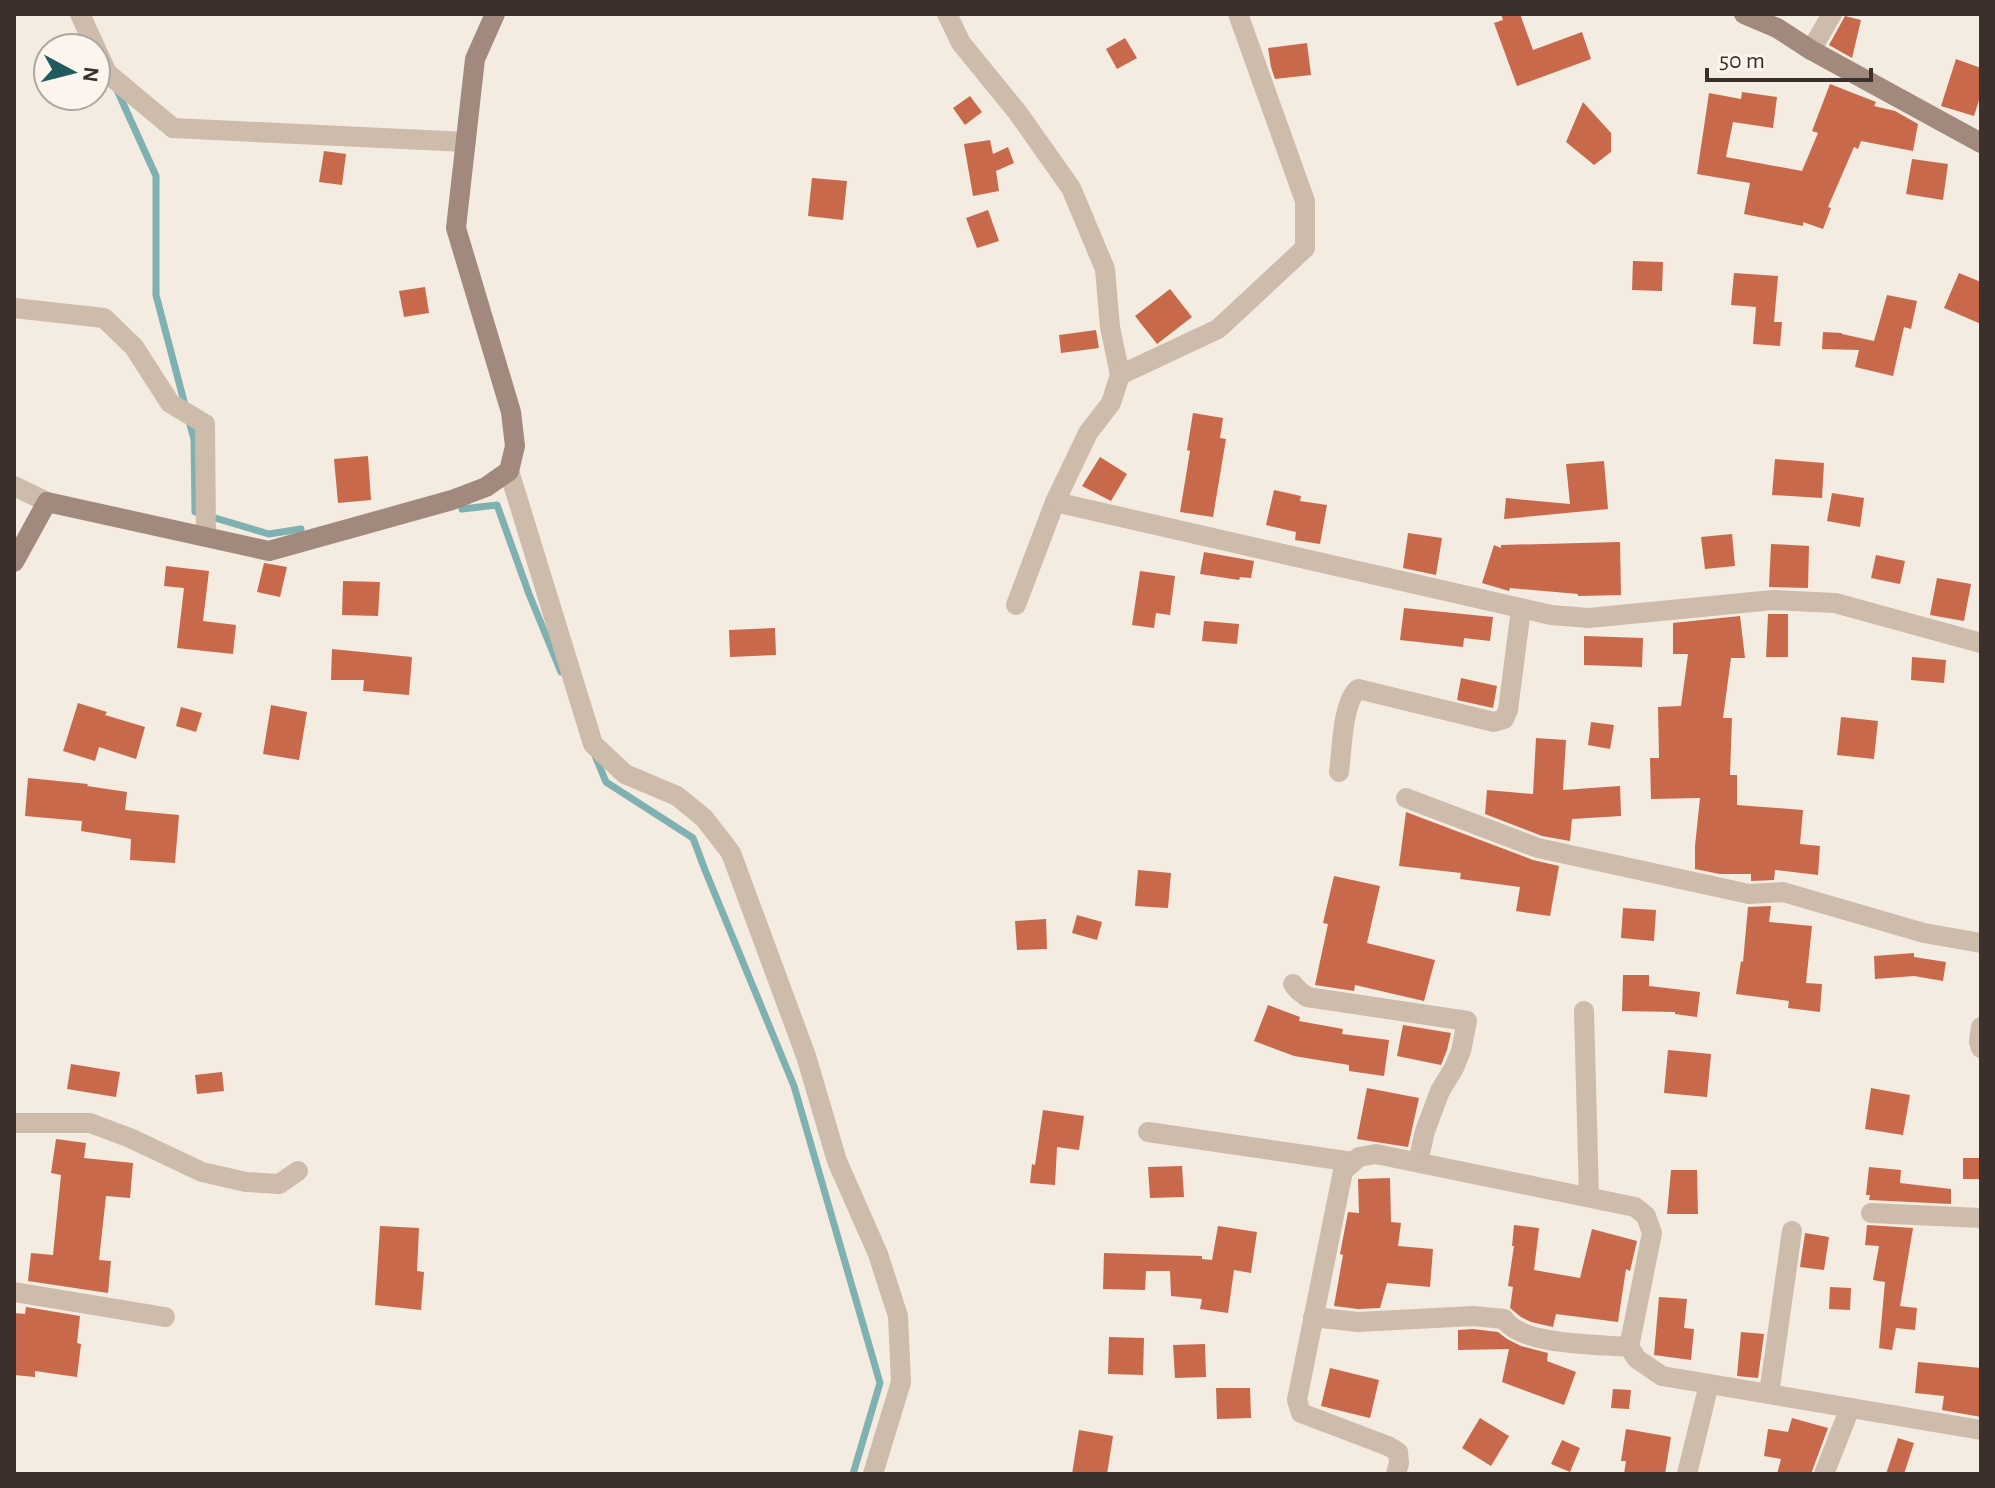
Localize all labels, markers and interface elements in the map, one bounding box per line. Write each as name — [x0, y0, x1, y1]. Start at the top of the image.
north arrow — [32, 32, 112, 112]
scale bar — [1707, 32, 1871, 82]
text: 50 m — [1719, 49, 1765, 73]
text: N — [79, 65, 103, 83]

